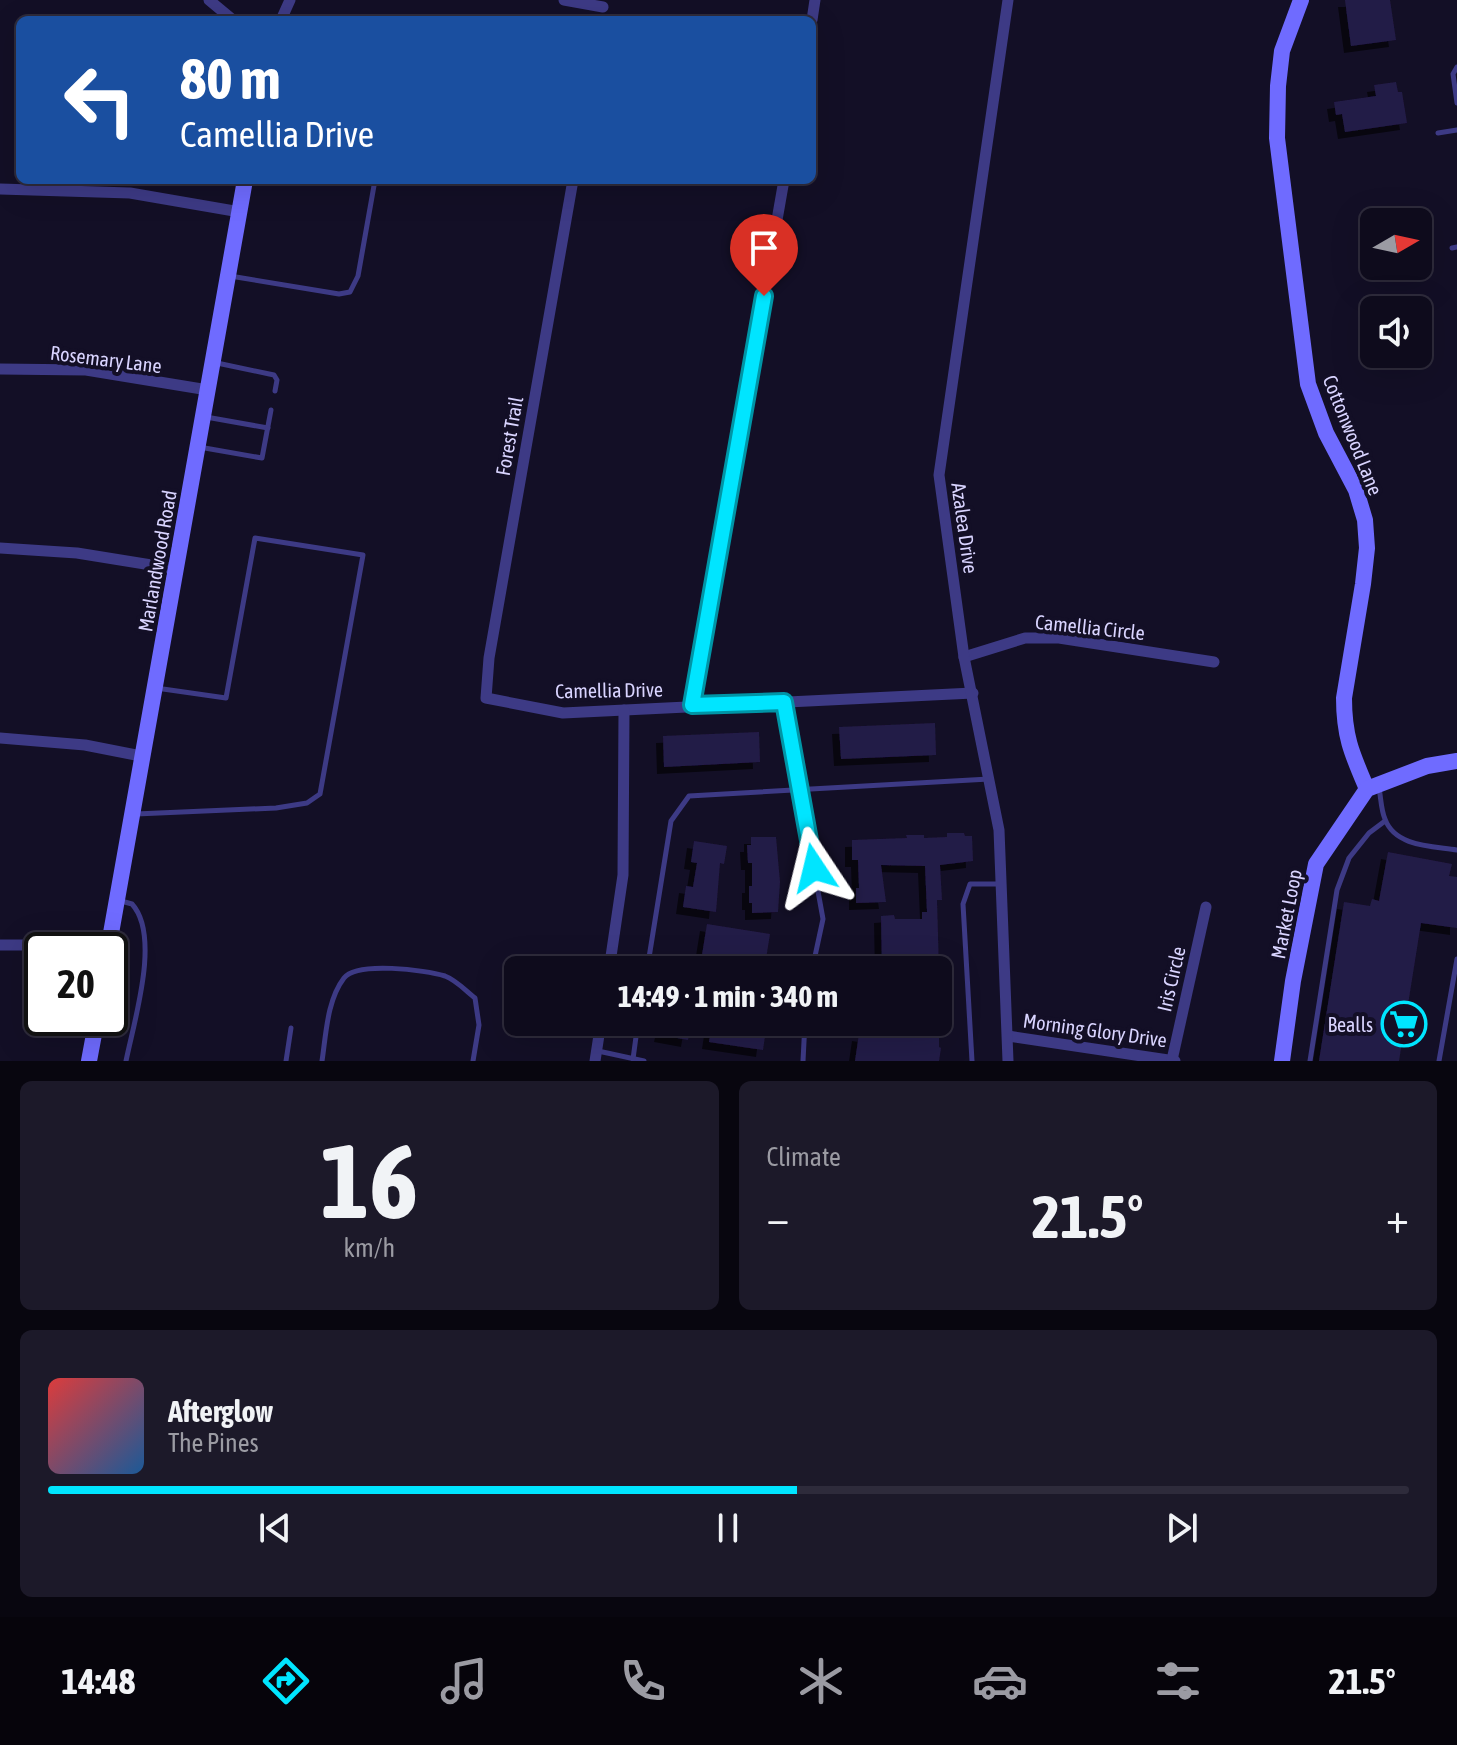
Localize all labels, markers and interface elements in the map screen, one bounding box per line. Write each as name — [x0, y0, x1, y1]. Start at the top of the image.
text: 80 m — [180, 47, 281, 111]
icon: left — [48, 48, 152, 152]
text: Camellia Drive — [180, 113, 374, 155]
north arrow — [1360, 208, 1432, 280]
map controls — [1360, 208, 1432, 368]
pin — [730, 214, 798, 296]
icon: arrive — [742, 226, 786, 270]
button: sound — [1360, 296, 1432, 368]
street label: Rosemary Lane — [49, 341, 163, 377]
street label: Cottonwood Lane — [1318, 372, 1388, 498]
street label: Forest Trail — [491, 394, 527, 477]
street label: Azalea Drive — [947, 481, 983, 575]
street label: Marlandwood Road — [133, 488, 181, 634]
street label: Camellia Circle — [1034, 610, 1146, 644]
street label: Camellia Drive — [555, 678, 663, 702]
position arrow — [772, 826, 856, 910]
street label: Market Loop — [1266, 867, 1306, 961]
speed limit sign: 20 — [24, 932, 128, 1036]
street label: Iris Circle — [1152, 944, 1190, 1014]
text: 14:49 · 1 min · 340 m — [618, 979, 838, 1013]
supermarket icon: Bealls — [1380, 1000, 1428, 1048]
street label: Morning Glory Drive — [1022, 1009, 1168, 1051]
place label: Bealls — [1327, 1013, 1373, 1036]
text: 16 — [320, 1121, 418, 1240]
text: Climate — [767, 1142, 841, 1172]
text: 21.5° — [1032, 1182, 1144, 1251]
text: − — [767, 1192, 789, 1242]
text: + — [1386, 1192, 1409, 1242]
text: km/h — [343, 1233, 395, 1263]
text: Afterglow — [168, 1394, 273, 1428]
text: The Pines — [168, 1428, 259, 1458]
icon: previous — [253, 1506, 297, 1550]
icon: pause — [706, 1506, 750, 1550]
icon: next — [1160, 1506, 1204, 1550]
icon: directions — [258, 1653, 314, 1709]
icon: music — [436, 1653, 492, 1709]
icon: phone — [615, 1653, 671, 1709]
icon: climate — [793, 1653, 849, 1709]
icon: car — [972, 1653, 1028, 1709]
icon: filters — [1150, 1653, 1206, 1709]
text: 14:48 — [61, 1660, 135, 1702]
text: 21.5° — [1329, 1660, 1396, 1702]

